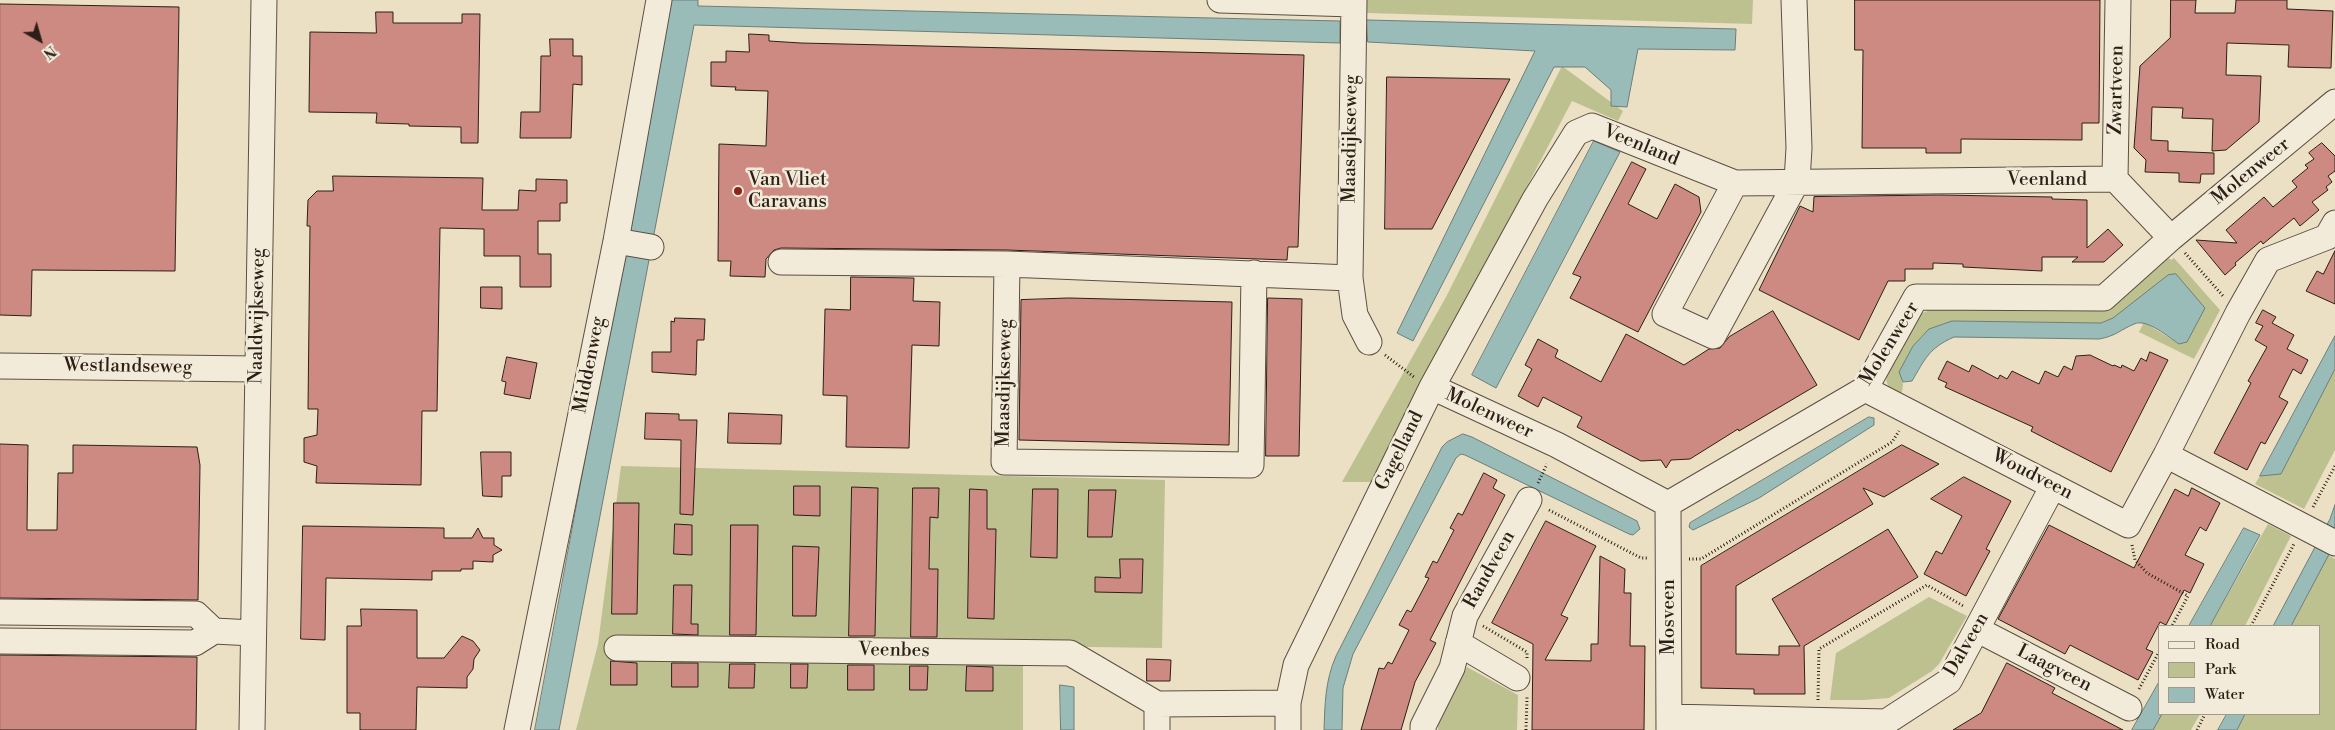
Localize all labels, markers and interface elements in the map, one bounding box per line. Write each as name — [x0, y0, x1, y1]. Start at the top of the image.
north arrow — [15, 15, 65, 65]
text: N — [39, 41, 59, 62]
street label: Zwartveen — [2105, 45, 2129, 135]
street label: Maasdijkseweg — [1338, 75, 1364, 203]
street label: Veenland — [1600, 120, 1682, 172]
street label: Molenweer — [2207, 133, 2295, 211]
place label: Van Vliet Caravans — [748, 169, 827, 213]
street label: Veenland — [2007, 169, 2087, 191]
marker: Van Vliet Caravans — [732, 185, 744, 197]
street label: Naaldwijkseweg — [245, 248, 271, 384]
street label: Molenweer — [1855, 298, 1925, 390]
street label: Middenweg — [569, 315, 611, 415]
street label: Maasdijkseweg — [992, 319, 1018, 447]
street label: Westlandseweg — [63, 354, 193, 380]
street label: Molenweer — [1441, 384, 1537, 444]
street label: Gagelland — [1371, 407, 1429, 495]
street label: Woudveen — [1988, 445, 2076, 505]
street label: Randveen — [1459, 527, 1521, 613]
street label: Mosveen — [1658, 579, 1680, 655]
street label: Dalveen — [1940, 609, 1994, 681]
legend — [2158, 625, 2320, 715]
text: Road — [2205, 635, 2240, 654]
street label: Veenbes — [858, 639, 930, 663]
street label: Laagveen — [2013, 640, 2095, 698]
text: Park — [2205, 660, 2236, 679]
text: Water — [2205, 685, 2244, 704]

